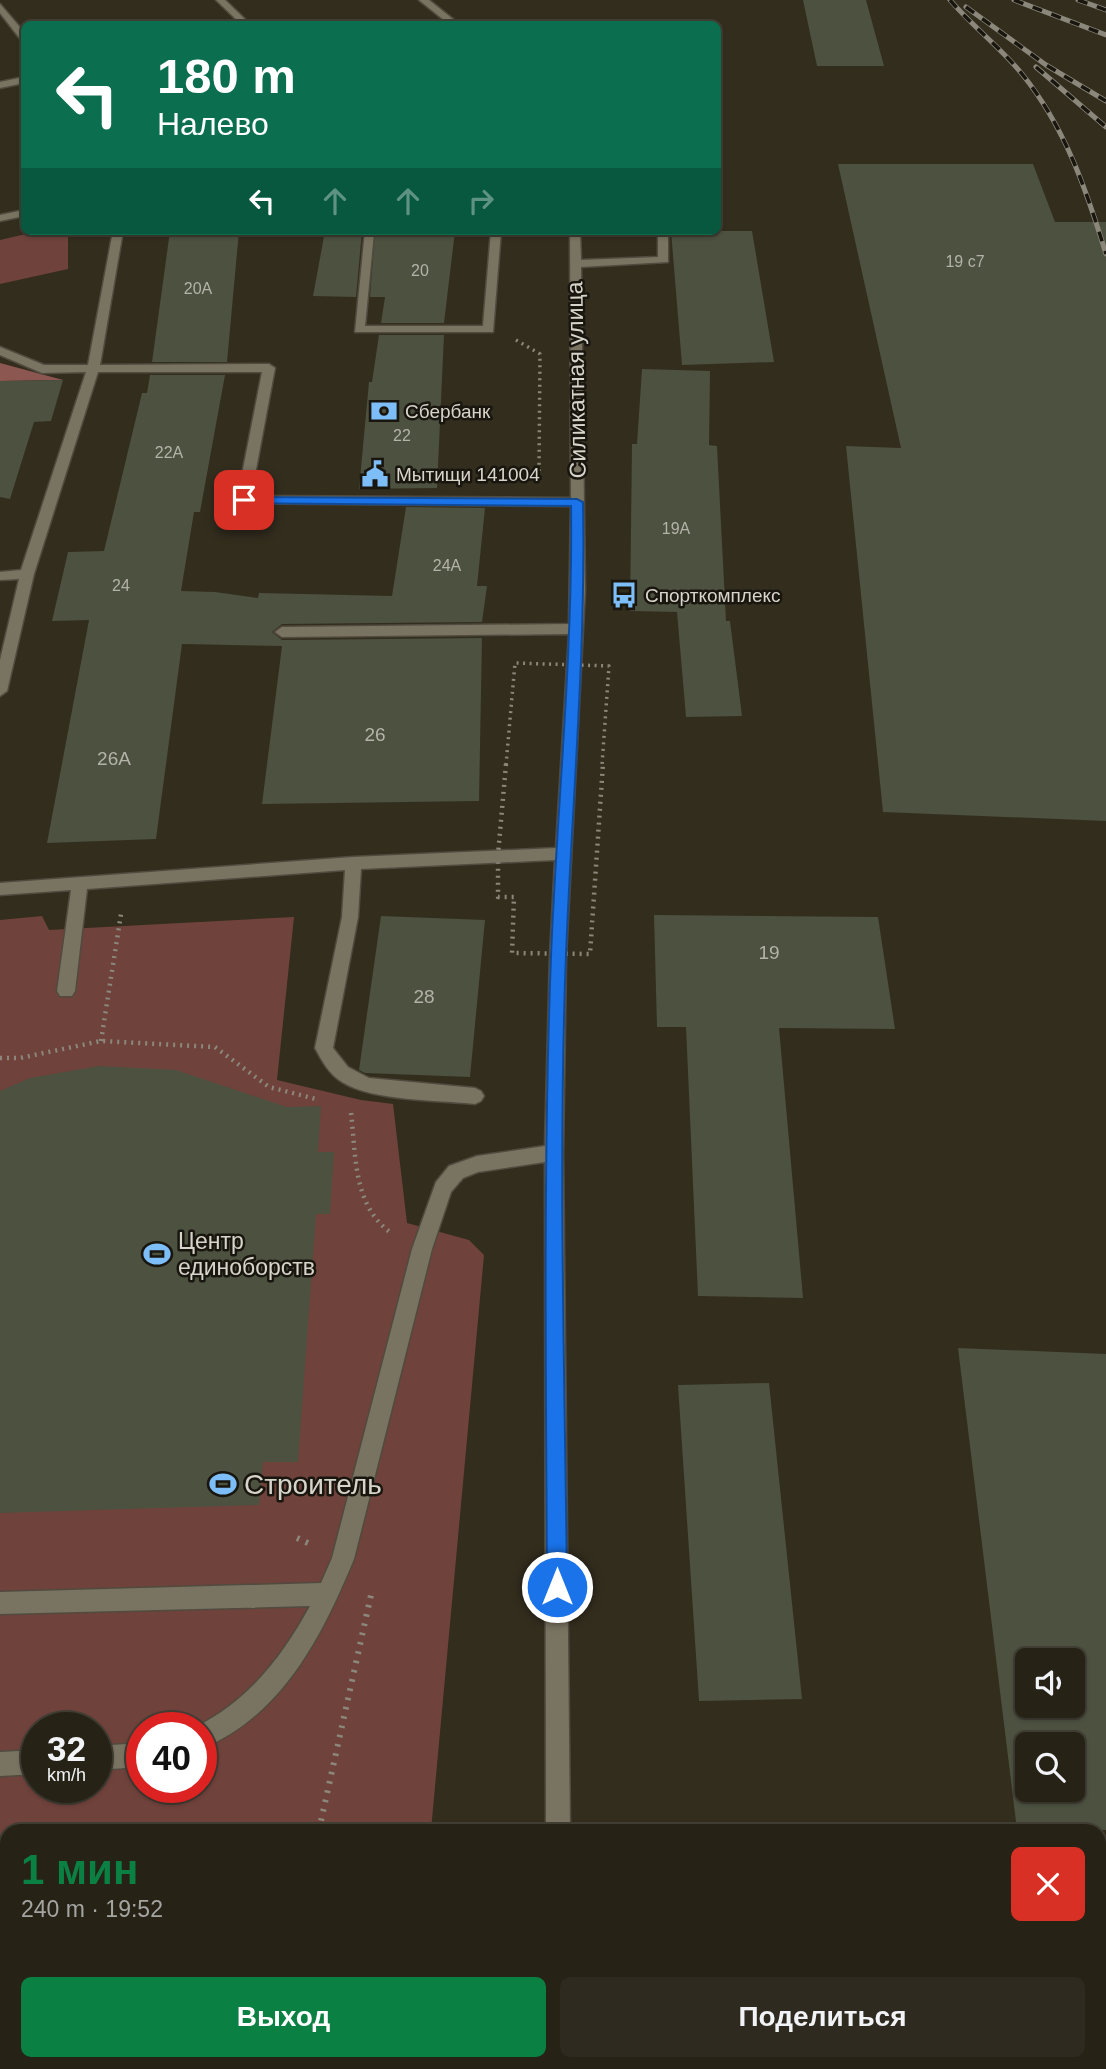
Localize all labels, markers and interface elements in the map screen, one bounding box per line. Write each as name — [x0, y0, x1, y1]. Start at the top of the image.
icon: left — [42, 49, 133, 140]
text: 180 m — [157, 49, 296, 103]
text: Налево — [157, 106, 269, 142]
icon: left — [243, 182, 281, 220]
icon: ahead — [316, 182, 354, 220]
icon: ahead — [389, 182, 427, 220]
icon: right — [462, 182, 500, 220]
house number: 19 с7 — [945, 253, 985, 270]
house number: 20 — [411, 262, 429, 279]
house number: 20А — [184, 280, 213, 297]
street label: Силикатная улица — [561, 281, 591, 479]
bank icon: Сбербанк — [369, 396, 399, 426]
place label: Сбербанк — [405, 401, 491, 422]
house number: 22 — [393, 427, 411, 444]
house number: 22А — [155, 444, 184, 461]
public building icon: Мытищи 141004 — [360, 459, 390, 489]
place label: Мытищи 141004 — [396, 464, 540, 485]
pin — [214, 470, 274, 530]
icon: arrive — [225, 481, 263, 519]
house number: 19А — [662, 520, 691, 537]
house number: 24А — [433, 557, 462, 574]
house number: 24 — [112, 577, 130, 594]
bus stop icon: Спорткомплекс — [609, 580, 639, 610]
place label: Спорткомплекс — [645, 585, 781, 606]
house number: 26 — [364, 724, 386, 745]
house number: 26А — [97, 748, 131, 769]
house number: 19 — [758, 942, 780, 963]
house number: 28 — [413, 986, 435, 1007]
place label: Центр единоборств — [178, 1228, 315, 1280]
sports icon: Центр единоборств — [142, 1239, 172, 1269]
sports icon: Строитель — [208, 1469, 238, 1499]
place label: Строитель — [244, 1469, 382, 1500]
position arrow — [520, 1550, 594, 1624]
map controls — [1015, 1648, 1085, 1802]
button: sound — [1015, 1648, 1085, 1718]
speed limit sign: 40 — [126, 1712, 217, 1803]
text: 32 — [47, 1729, 86, 1768]
button: search — [1015, 1732, 1085, 1802]
text: km/h — [47, 1765, 86, 1785]
text: 1 мин — [21, 1846, 138, 1893]
button: close — [1011, 1847, 1085, 1921]
text: 240 m · 19:52 — [21, 1896, 163, 1922]
button: Выход — [21, 1977, 546, 2057]
button: Поделиться — [560, 1977, 1085, 2057]

